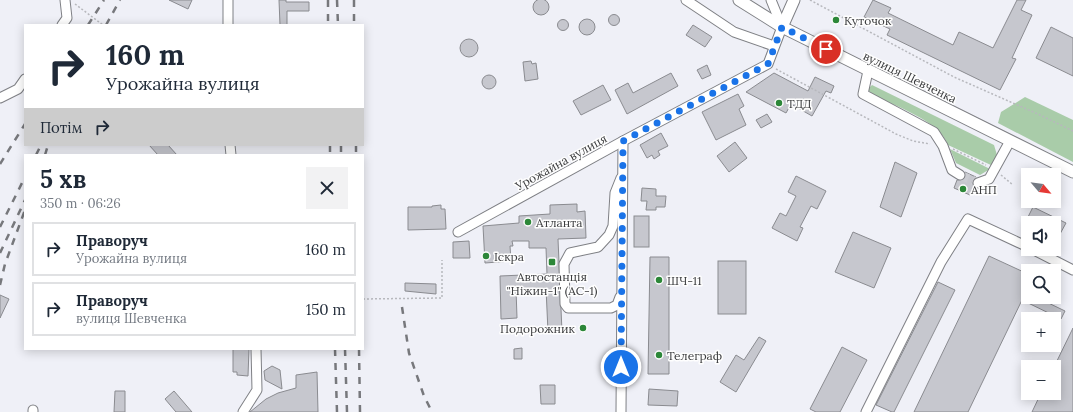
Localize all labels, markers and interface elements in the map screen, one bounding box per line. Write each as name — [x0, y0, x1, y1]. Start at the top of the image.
place label: Куточок — [844, 13, 892, 28]
marker: Куточок — [831, 15, 841, 25]
pin — [809, 32, 843, 66]
text: 160 m — [106, 37, 184, 73]
icon: arrive — [815, 38, 837, 60]
icon: right — [40, 40, 92, 92]
street label: вулиця Шевченка — [861, 48, 959, 106]
text: Урожайна вулиця — [106, 72, 260, 95]
place label: ТДД — [787, 96, 811, 111]
marker: ТДД — [774, 98, 784, 108]
icon: right — [91, 116, 113, 138]
text: Потім — [40, 118, 83, 137]
street label: Урожайна вулиця — [512, 131, 609, 194]
text: 5 хв — [40, 164, 86, 195]
button: close — [306, 167, 348, 209]
north arrow — [1021, 168, 1061, 208]
map controls — [1021, 168, 1061, 400]
place label: АНП — [970, 182, 997, 197]
marker: АНП — [958, 184, 968, 194]
text: 350 m · 06:26 — [40, 195, 121, 212]
place label: Атланта — [535, 215, 582, 230]
button: sound — [1021, 216, 1061, 256]
marker: Атланта — [523, 217, 533, 227]
text: Праворуч — [76, 231, 148, 250]
icon: right — [42, 238, 64, 260]
text: 160 m — [305, 240, 346, 259]
place label: Іскра — [494, 249, 524, 264]
text: Урожайна вулиця — [76, 250, 187, 267]
marker: Іскра — [481, 251, 491, 261]
marker: Автостанція "Ніжин-1" (АС-1) — [547, 257, 557, 267]
button: search — [1021, 264, 1061, 304]
place label: Автостанція "Ніжин-1" (АС-1) — [506, 269, 598, 299]
place label: ШЧ-11 — [667, 273, 702, 288]
marker: ШЧ-11 — [654, 275, 664, 285]
text: Праворуч — [76, 291, 148, 310]
icon: right — [42, 298, 64, 320]
text: 150 m — [306, 300, 346, 319]
text: вулиця Шевченка — [76, 310, 187, 327]
button: + — [1021, 312, 1061, 352]
place label: Подорожник — [500, 321, 576, 336]
marker: Подорожник — [578, 323, 588, 333]
position arrow — [600, 346, 642, 388]
place label: Телеграф — [667, 348, 722, 363]
marker: Телеграф — [654, 350, 664, 360]
button: − — [1021, 360, 1061, 400]

